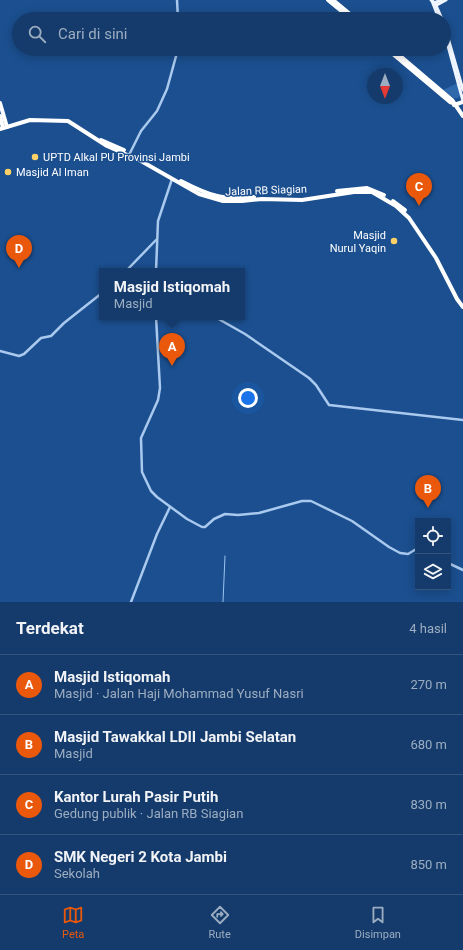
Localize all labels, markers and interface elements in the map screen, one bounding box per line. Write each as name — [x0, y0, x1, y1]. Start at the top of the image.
search box — [12, 12, 451, 56]
icon: search — [26, 23, 48, 45]
text: Cari di sini — [58, 25, 128, 43]
north arrow — [367, 68, 403, 104]
place label: UPTD Alkal PU Provinsi Jambi — [43, 151, 190, 164]
marker: UPTD Alkal PU Provinsi Jambi — [30, 152, 40, 162]
place label: Masjid Al Iman — [16, 166, 89, 179]
marker: Masjid Al Iman — [3, 167, 13, 177]
pin: C — [406, 173, 432, 206]
street label: Jalan RB Siagian — [225, 183, 307, 198]
place label: Masjid Nurul Yaqin — [330, 229, 386, 255]
pin: D — [6, 235, 32, 268]
marker: Masjid Nurul Yaqin — [389, 236, 399, 246]
popup — [99, 268, 245, 320]
text: Masjid Istiqomah — [114, 278, 230, 296]
text: Masjid — [114, 296, 153, 311]
pin: A — [159, 333, 185, 366]
your location — [238, 388, 258, 408]
pin: B — [415, 475, 441, 508]
map controls — [415, 518, 451, 590]
button: locate — [415, 518, 451, 554]
button: layers — [415, 554, 451, 590]
text: Terdekat — [16, 618, 84, 638]
text: 4 hasil — [409, 621, 447, 636]
text: Masjid Istiqomah — [54, 668, 170, 686]
text: A — [25, 677, 33, 692]
text: 270 m — [410, 677, 447, 692]
text: Masjid · Jalan Haji Mohammad Yusuf Nasri — [54, 686, 304, 701]
text: Masjid Tawakkal LDII Jambi Selatan — [54, 728, 296, 746]
text: B — [25, 737, 33, 752]
text: 680 m — [410, 737, 447, 752]
text: Masjid — [54, 746, 93, 761]
text: Kantor Lurah Pasir Putih — [54, 788, 218, 806]
text: C — [25, 797, 33, 812]
text: 830 m — [410, 797, 447, 812]
text: Gedung publik · Jalan RB Siagian — [54, 806, 243, 821]
text: SMK Negeri 2 Kota Jambi — [54, 848, 227, 866]
text: D — [25, 857, 33, 872]
text: 850 m — [410, 857, 447, 872]
text: Sekolah — [54, 866, 100, 881]
tab: Peta — [62, 904, 84, 941]
tab: Rute — [208, 904, 231, 941]
tab: Disimpan — [355, 904, 401, 941]

